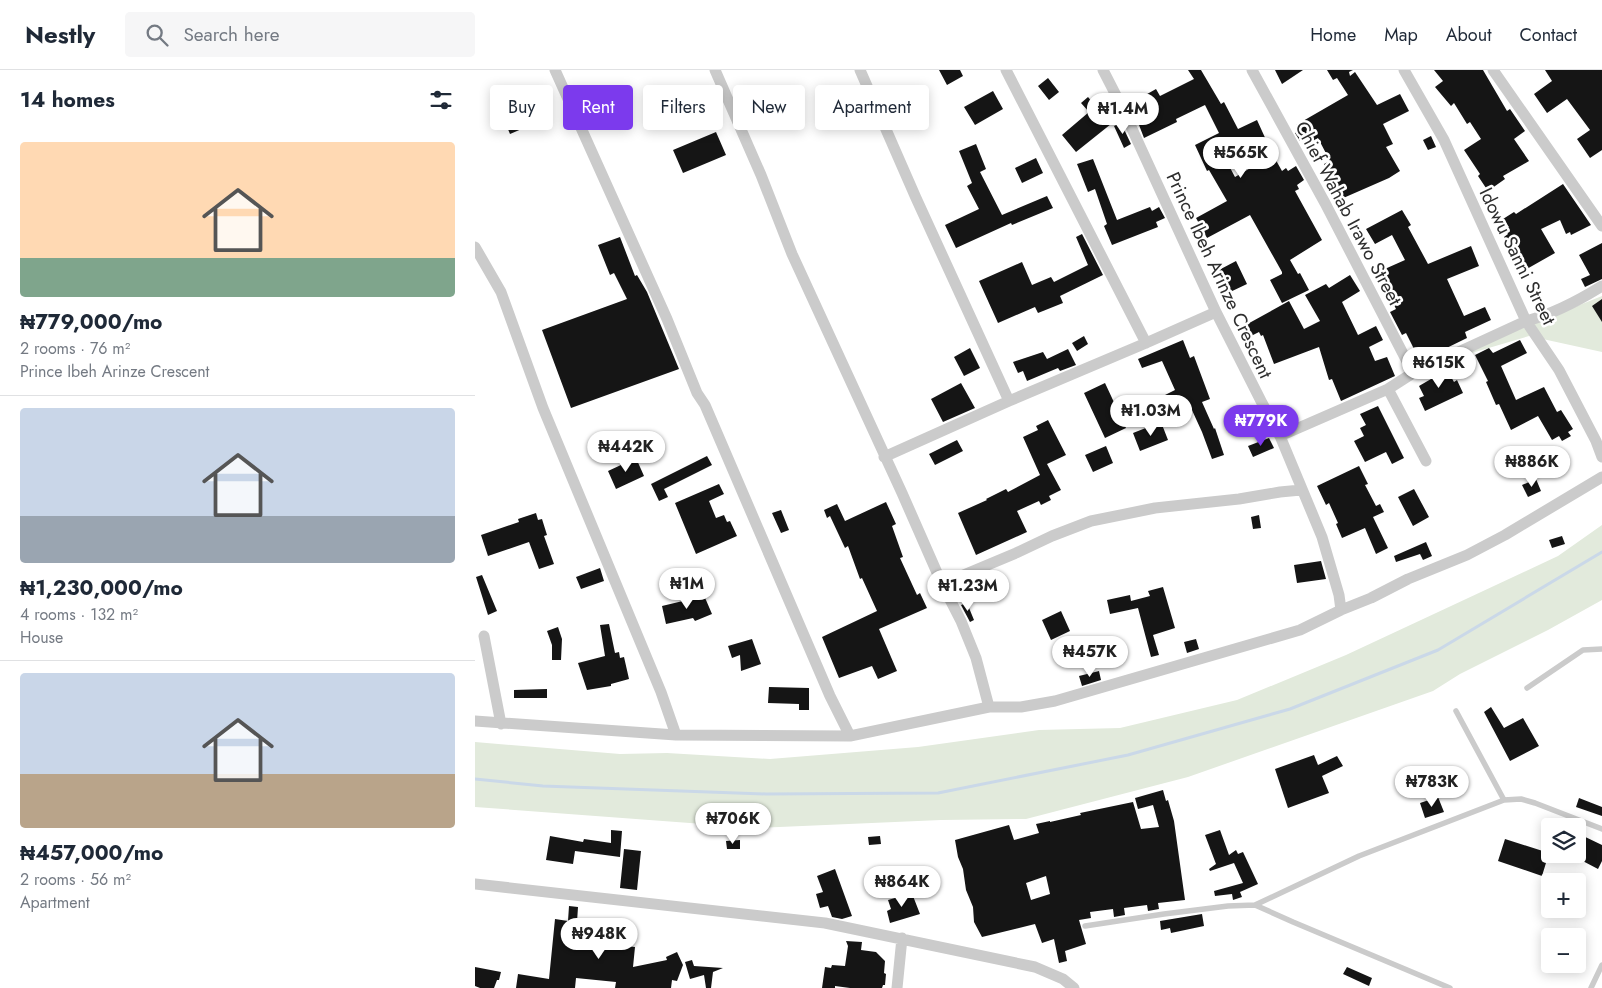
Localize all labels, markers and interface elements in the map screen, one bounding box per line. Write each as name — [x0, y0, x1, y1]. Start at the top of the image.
search box — [125, 12, 475, 57]
text: Nestly — [25, 17, 95, 52]
icon: search — [143, 21, 171, 49]
text: Search here — [183, 21, 279, 48]
text: Home — [1310, 22, 1356, 48]
text: Map — [1384, 22, 1418, 48]
text: About — [1446, 22, 1491, 48]
text: Contact — [1519, 22, 1577, 48]
text: 14 homes — [20, 85, 115, 115]
chip: Buy — [490, 85, 553, 130]
chip: Rent — [563, 85, 633, 130]
chip: Filters — [643, 85, 723, 130]
chip: New — [733, 85, 805, 130]
chip: Apartment — [815, 85, 929, 130]
icon: filters — [427, 86, 455, 114]
pin: ₦1.4M — [1088, 92, 1158, 135]
text: ₦1.4M — [1098, 97, 1148, 120]
street label: Chief Wahab Irawo Street — [1289, 116, 1409, 310]
pin: ₦565K — [1206, 136, 1276, 179]
text: ₦565K — [1214, 141, 1268, 164]
street label: Prince Ibeh Arinze Crescent — [1160, 168, 1280, 383]
icon: home — [193, 175, 283, 265]
street label: Idowu Sanni Street — [1473, 183, 1563, 330]
text: ₦779,000/mo — [20, 307, 163, 337]
text: 2 rooms · 76 m² — [20, 337, 130, 360]
pin: ₦615K — [1404, 346, 1474, 389]
text: ₦615K — [1413, 351, 1465, 374]
text: Prince Ibeh Arinze Crescent — [20, 360, 209, 383]
pin: ₦1.03M — [1110, 394, 1192, 437]
text: ₦1.03M — [1121, 399, 1181, 422]
pin: ₦779K — [1226, 404, 1296, 447]
text: ₦779K — [1235, 409, 1287, 432]
pin: ₦442K — [591, 430, 661, 473]
text: ₦442K — [598, 435, 654, 458]
icon: home — [193, 440, 283, 530]
pin: ₦886K — [1497, 446, 1567, 488]
text: ₦886K — [1505, 450, 1559, 473]
pin: ₦1M — [663, 568, 711, 610]
pin: ₦1.23M — [927, 570, 1009, 612]
text: ₦1M — [670, 572, 704, 595]
text: ₦1,230,000/mo — [20, 573, 183, 603]
text: ₦1.23M — [938, 574, 998, 597]
text: 4 rooms · 132 m² — [20, 603, 138, 626]
text: House — [20, 626, 63, 649]
pin: ₦457K — [1055, 636, 1125, 678]
text: ₦457K — [1063, 640, 1117, 663]
icon: home — [193, 705, 283, 795]
pin: ₦783K — [1397, 766, 1467, 808]
text: ₦783K — [1406, 770, 1458, 793]
pin: ₦706K — [698, 802, 768, 845]
text: ₦706K — [706, 807, 760, 830]
map controls — [1541, 818, 1586, 973]
button: layers — [1541, 818, 1586, 863]
text: ₦457,000/mo — [20, 838, 163, 868]
pin: ₦864K — [867, 866, 937, 908]
text: 2 rooms · 56 m² — [20, 868, 131, 891]
text: ₦864K — [875, 870, 929, 893]
button: + — [1541, 873, 1586, 918]
text: Apartment — [20, 891, 90, 914]
pin: ₦948K — [564, 918, 634, 960]
text: ₦948K — [572, 922, 626, 945]
button: − — [1541, 928, 1586, 973]

